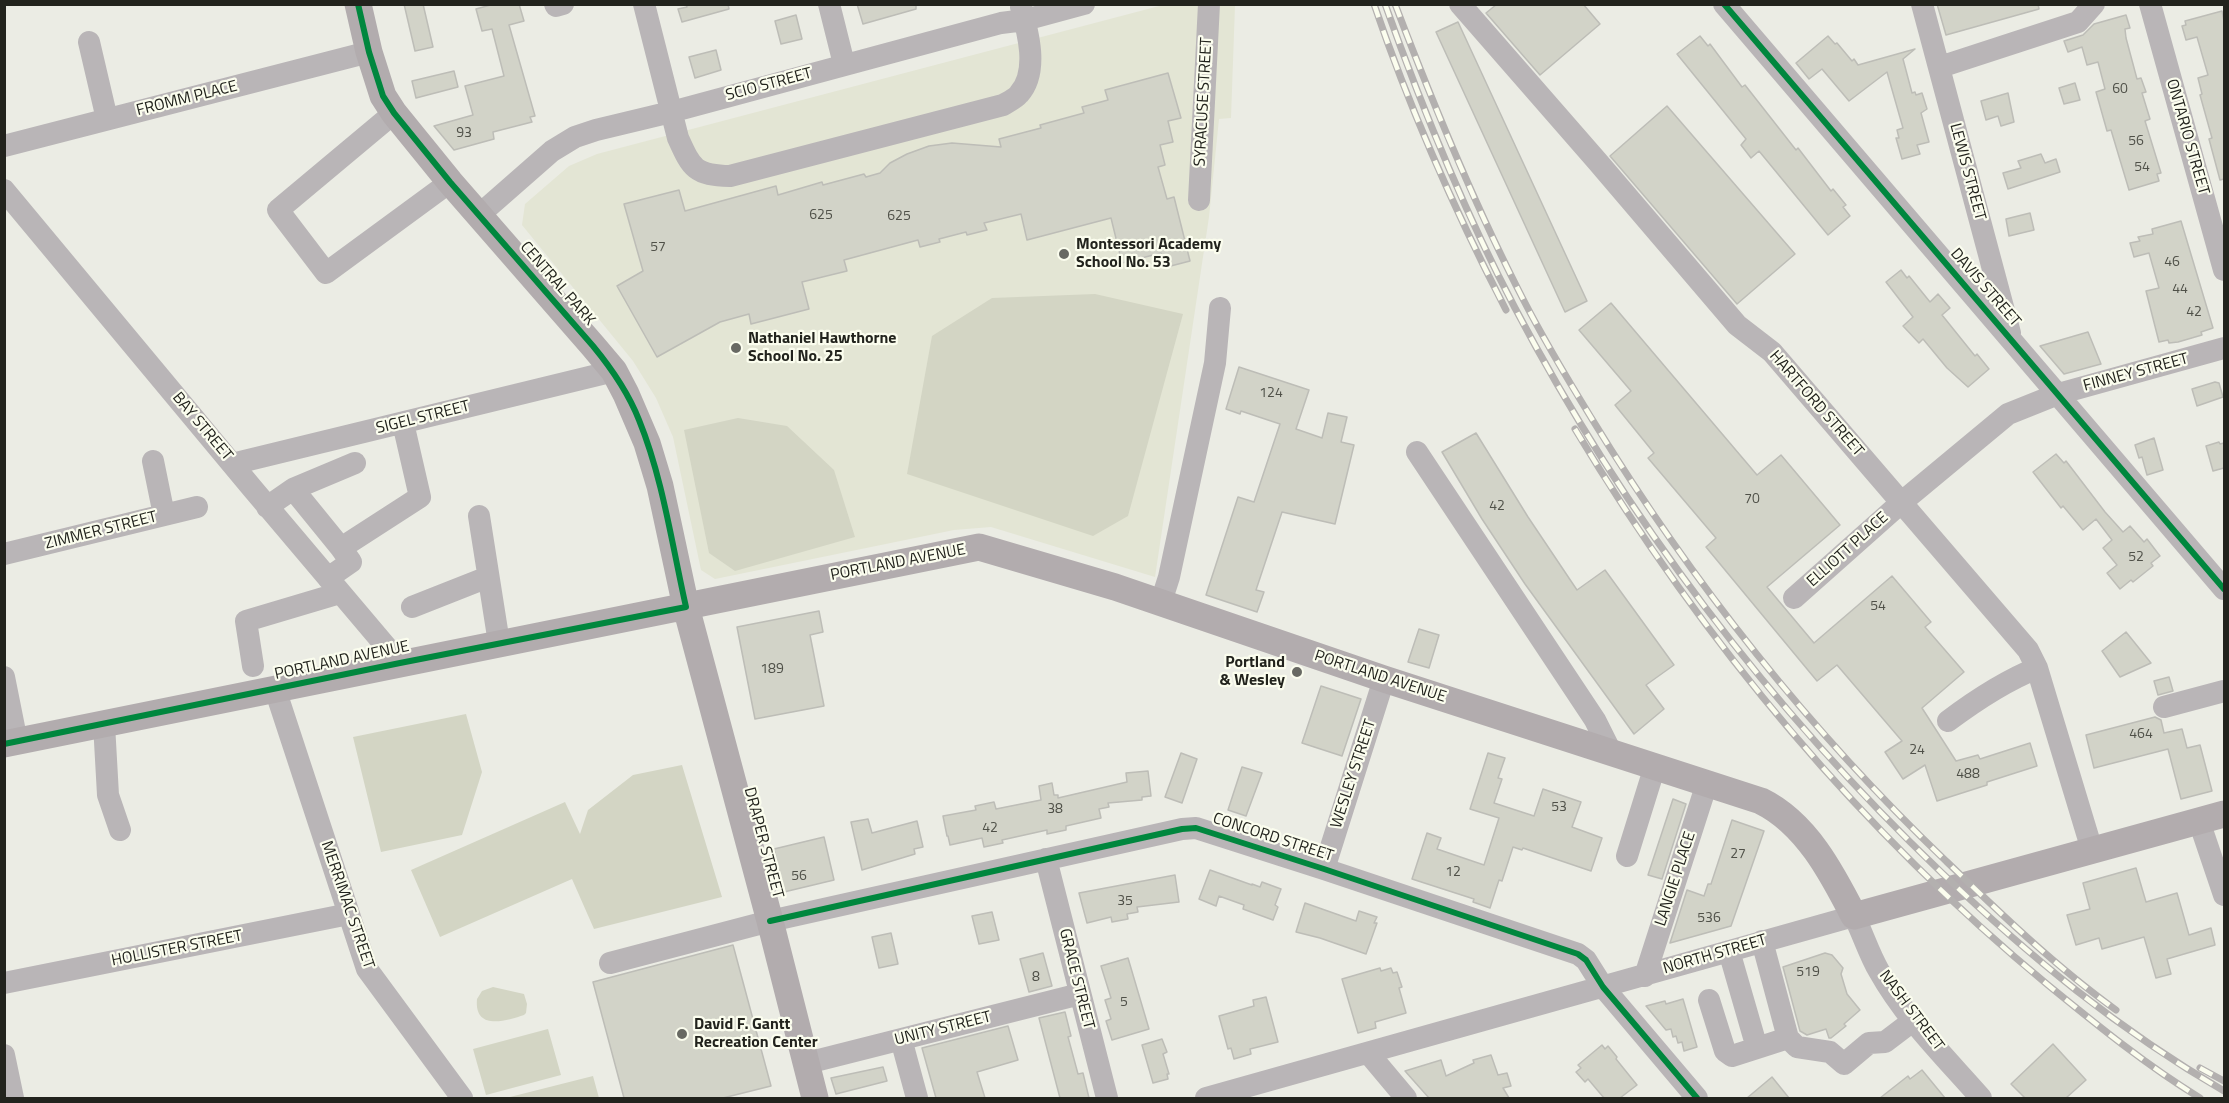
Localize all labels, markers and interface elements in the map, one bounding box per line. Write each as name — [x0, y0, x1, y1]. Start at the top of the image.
street label: SYRACUSE STREET — [1191, 37, 1217, 167]
street label: SCIO STREET — [724, 64, 814, 106]
street label: FROMM PLACE — [135, 77, 239, 121]
street label: ONTARIO STREET — [2161, 77, 2213, 197]
house number: 60 — [2112, 82, 2128, 98]
street label: LEWIS STREET — [1945, 121, 1989, 223]
house number: 93 — [456, 126, 472, 142]
house number: 56 — [2128, 134, 2144, 150]
house number: 54 — [2134, 160, 2150, 176]
house number: 625 — [809, 208, 833, 224]
house number: 625 — [887, 209, 911, 225]
place label: Montessori Academy School No. 53 — [1076, 235, 1221, 273]
street label: CENTRAL PARK — [515, 238, 599, 330]
house number: 57 — [650, 240, 666, 256]
street label: DAVIS STREET — [1946, 245, 2024, 331]
marker: Montessori Academy School No. 53 — [1057, 247, 1071, 261]
house number: 46 — [2164, 255, 2180, 271]
house number: 44 — [2172, 282, 2188, 298]
house number: 42 — [2186, 305, 2202, 321]
place label: Nathaniel Hawthorne School No. 25 — [748, 329, 897, 367]
marker: Nathaniel Hawthorne School No. 25 — [729, 341, 743, 355]
street label: HARTFORD STREET — [1765, 347, 1867, 461]
street label: FINNEY STREET — [2081, 350, 2191, 396]
house number: 124 — [1259, 386, 1283, 402]
street label: BAY STREET — [168, 389, 236, 465]
street label: SIGEL STREET — [374, 397, 472, 439]
house number: 70 — [1744, 492, 1760, 508]
house number: 42 — [1489, 499, 1505, 515]
street label: ZIMMER STREET — [43, 508, 159, 554]
street label: ELLIOTT PLACE — [1803, 508, 1893, 592]
street label: PORTLAND AVENUE — [829, 540, 967, 586]
house number: 52 — [2128, 550, 2144, 566]
house number: 54 — [1870, 599, 1886, 615]
street label: PORTLAND AVENUE — [273, 637, 411, 685]
street label: PORTLAND AVENUE — [1312, 647, 1448, 707]
place label: Portland & Wesley — [1220, 653, 1285, 691]
house number: 189 — [760, 662, 784, 678]
marker: Portland & Wesley — [1290, 665, 1304, 679]
street label: WESLEY STREET — [1327, 717, 1381, 831]
house number: 464 — [2129, 727, 2153, 743]
house number: 24 — [1909, 743, 1925, 759]
house number: 488 — [1956, 767, 1980, 783]
street label: DRAPER STREET — [739, 785, 787, 901]
house number: 53 — [1551, 800, 1567, 816]
house number: 38 — [1047, 802, 1063, 818]
street label: CONCORD STREET — [1210, 809, 1336, 867]
house number: 42 — [982, 821, 998, 837]
street label: LANGIE PLACE — [1652, 829, 1700, 929]
street label: MERRIMAC STREET — [316, 839, 378, 971]
house number: 27 — [1730, 847, 1746, 863]
house number: 12 — [1445, 865, 1461, 881]
house number: 56 — [791, 869, 807, 885]
house number: 35 — [1117, 894, 1133, 910]
house number: 536 — [1697, 911, 1721, 927]
street label: HOLLISTER STREET — [110, 927, 244, 971]
street label: GRACE STREET — [1054, 927, 1098, 1031]
street label: NORTH STREET — [1661, 931, 1769, 979]
house number: 519 — [1796, 965, 1820, 981]
street label: NASH STREET — [1874, 967, 1948, 1055]
house number: 8 — [1032, 970, 1040, 986]
house number: 5 — [1120, 995, 1128, 1011]
street label: UNITY STREET — [893, 1008, 993, 1050]
place label: David F. Gantt Recreation Center — [694, 1015, 818, 1053]
marker: David F. Gantt Recreation Center — [675, 1027, 689, 1041]

